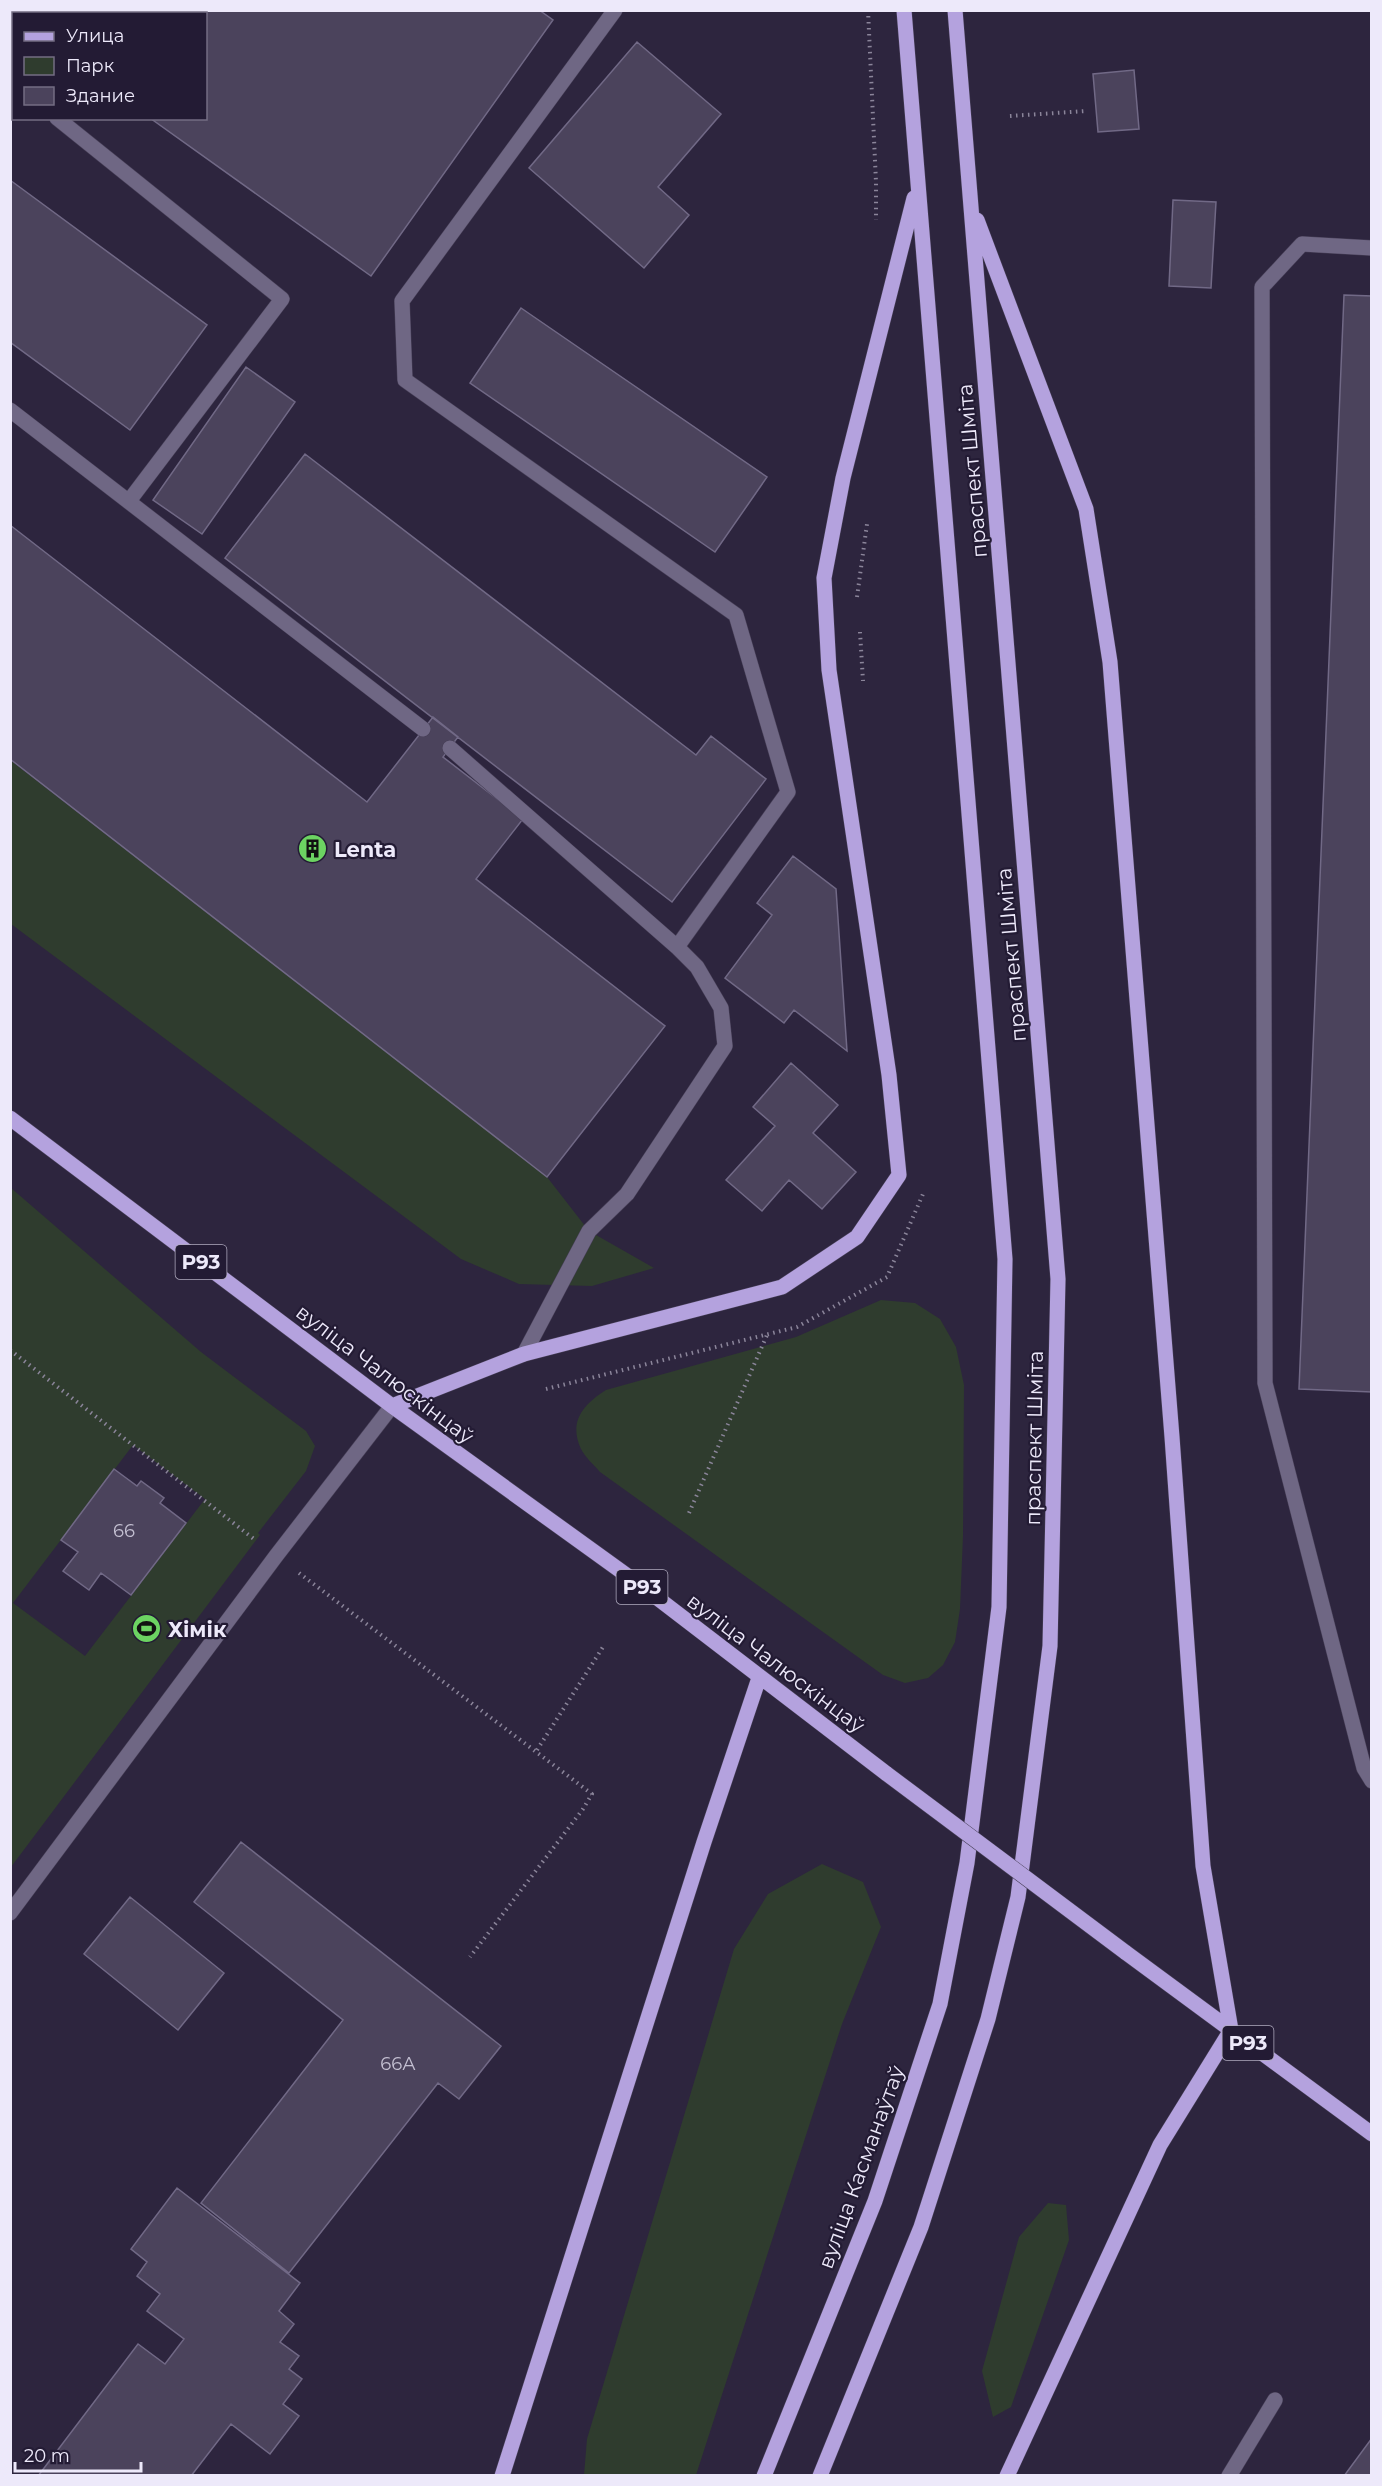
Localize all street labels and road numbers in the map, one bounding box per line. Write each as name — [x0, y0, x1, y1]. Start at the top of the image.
street label: праспект Шміта — [952, 383, 992, 559]
street label: праспект Шміта — [991, 867, 1031, 1043]
road number: Р93 — [176, 1245, 226, 1279]
street label: вуліца Чалюскінцаў — [291, 1299, 479, 1449]
street label: праспект Шміта — [1020, 1351, 1048, 1525]
road number: Р93 — [616, 1570, 668, 1604]
street label: вуліца Чалюскінцаў — [682, 1588, 870, 1738]
road number: Р93 — [1222, 2026, 1274, 2060]
street label: вуліца Касманаўтаў — [813, 2062, 910, 2272]

